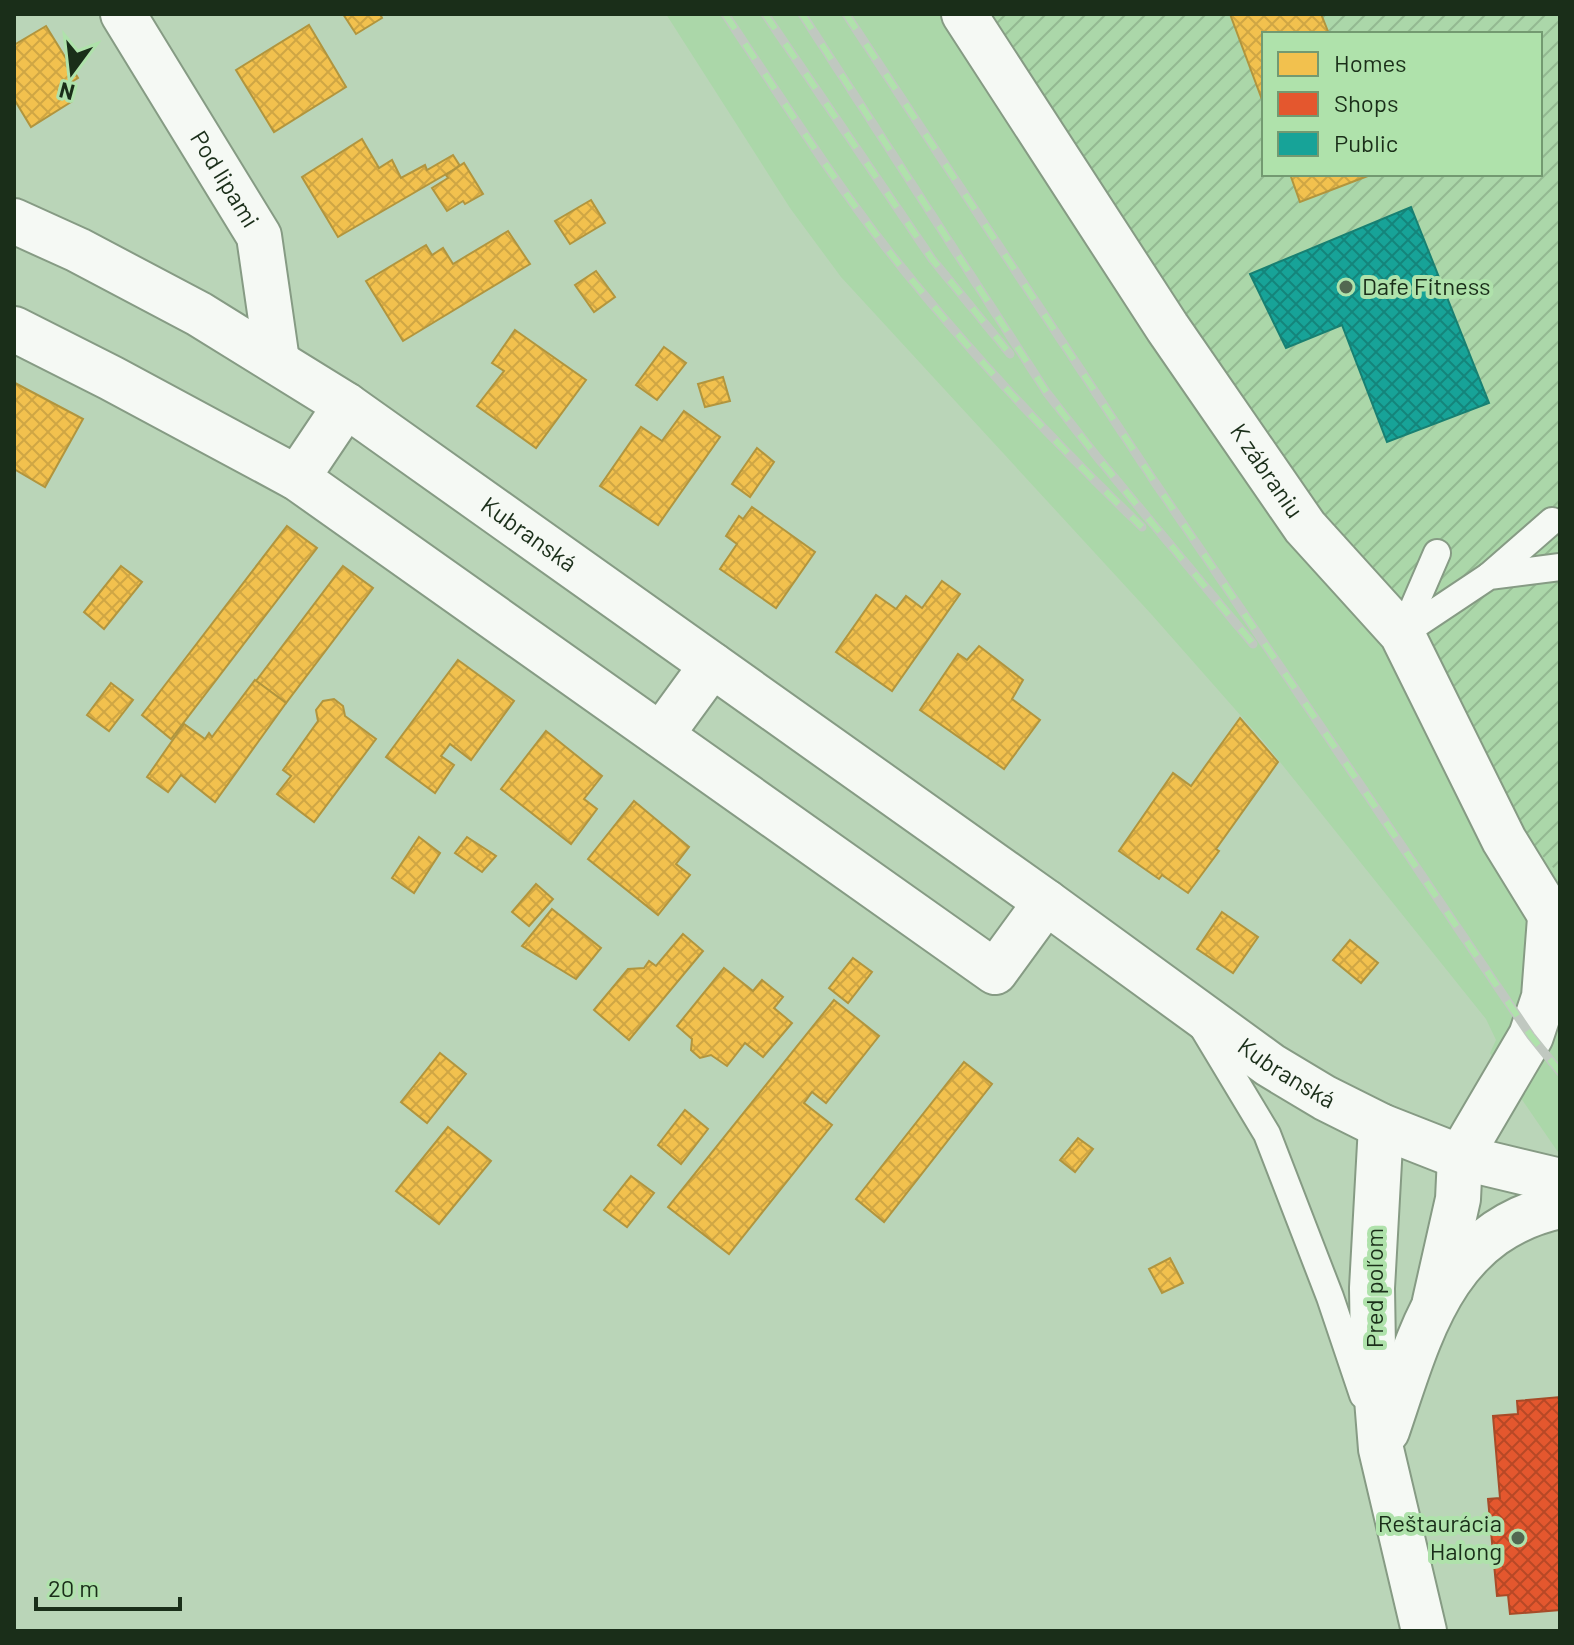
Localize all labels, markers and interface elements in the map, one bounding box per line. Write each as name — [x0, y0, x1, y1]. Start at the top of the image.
north arrow — [32, 32, 112, 112]
legend — [1262, 32, 1542, 176]
text: Homes — [1334, 48, 1407, 77]
text: N — [56, 78, 77, 107]
text: Shops — [1334, 88, 1399, 117]
street label: Pod lipami — [185, 125, 266, 232]
text: Public — [1334, 128, 1398, 157]
place label: Dafe Fitness — [1362, 271, 1490, 300]
marker: Dafe Fitness — [1337, 278, 1355, 296]
street label: K zábraniu — [1225, 417, 1310, 523]
street label: Kubranská — [476, 490, 583, 577]
street label: Kubranská — [1233, 1031, 1341, 1114]
street label: Pred poľom — [1359, 1228, 1388, 1348]
place label: Reštaurácia Halong — [1378, 1508, 1502, 1565]
marker: Reštaurácia Halong — [1509, 1529, 1527, 1547]
scale bar — [36, 1561, 180, 1611]
text: 20 m — [48, 1573, 99, 1602]

